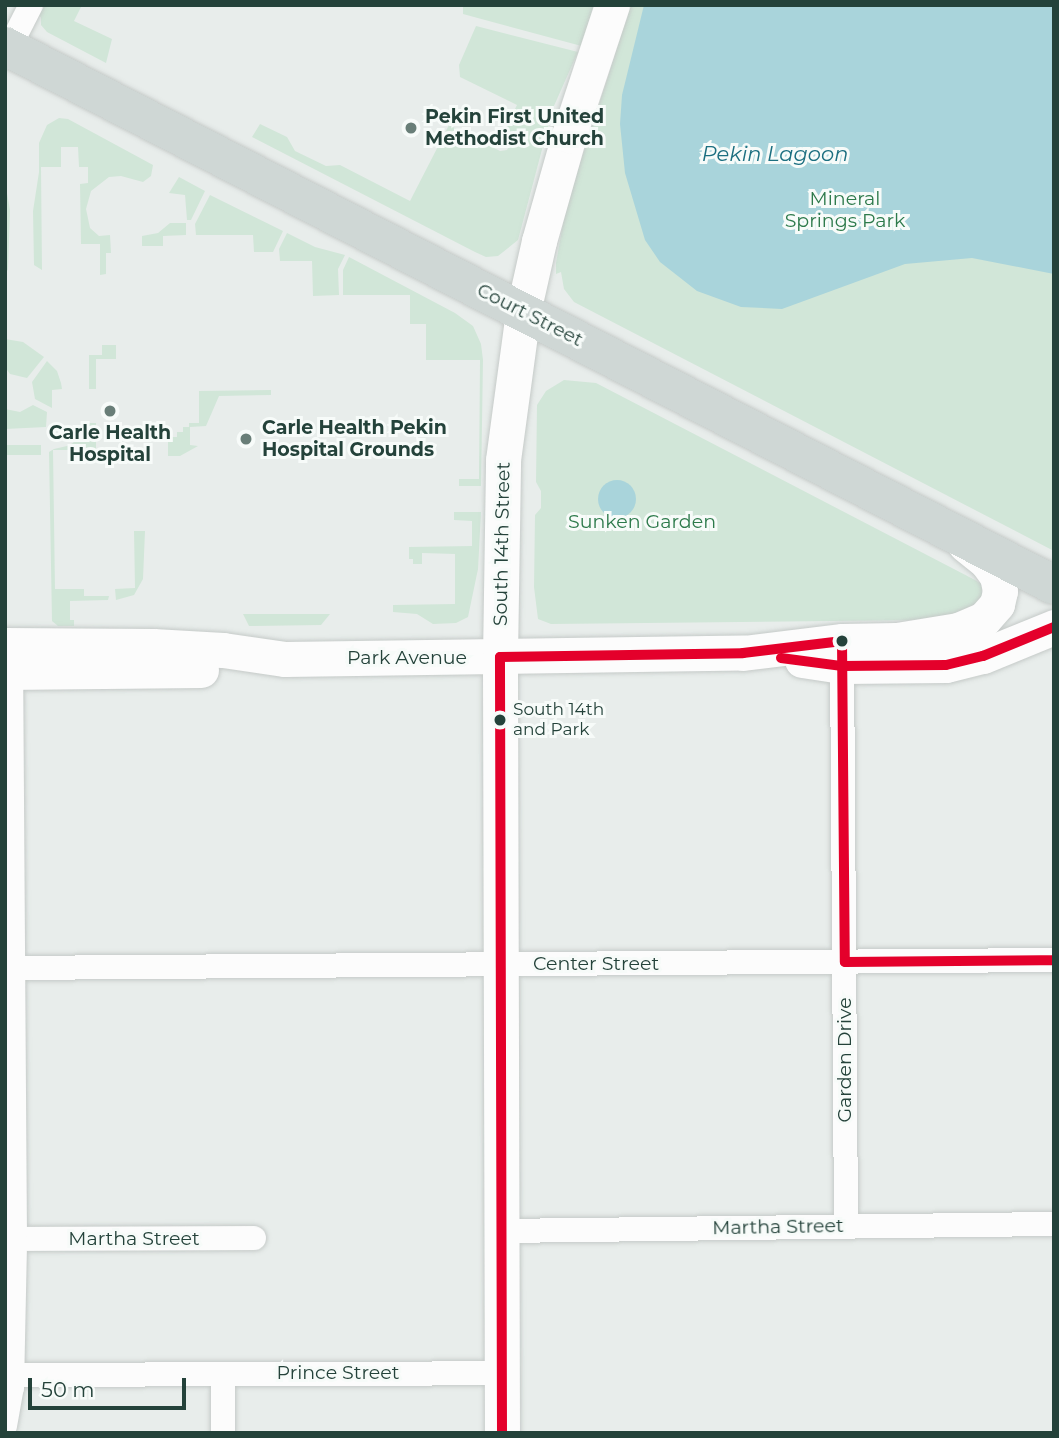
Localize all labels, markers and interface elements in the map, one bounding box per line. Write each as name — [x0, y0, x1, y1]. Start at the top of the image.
place label: Pekin First United Methodist Church — [425, 106, 604, 150]
marker: Pekin First United Methodist Church — [403, 120, 419, 136]
water label: Pekin Lagoon — [702, 141, 848, 167]
park label: Mineral Springs Park — [785, 188, 905, 232]
street label: Court Street — [473, 279, 587, 351]
marker: Carle Health Hospital — [102, 403, 118, 419]
place label: Carle Health Pekin Hospital Grounds — [262, 417, 447, 461]
place label: Carle Health Hospital — [49, 422, 171, 466]
marker: Carle Health Pekin Hospital Grounds — [236, 429, 256, 449]
street label: South 14th Street — [489, 462, 515, 626]
park label: Sunken Garden — [568, 511, 716, 533]
unlabelled marker — [835, 634, 849, 648]
street label: Park Avenue — [347, 647, 467, 669]
place label: South 14th and Park — [513, 700, 604, 740]
marker: South 14th and Park — [493, 713, 507, 727]
street label: Center Street — [533, 953, 659, 975]
street label: Garden Drive — [834, 997, 856, 1123]
street label: Martha Street — [712, 1214, 844, 1240]
street label: Martha Street — [68, 1228, 200, 1250]
street label: Prince Street — [276, 1362, 400, 1384]
scale bar — [32, 1364, 189, 1408]
text: 50 m — [41, 1377, 95, 1402]

